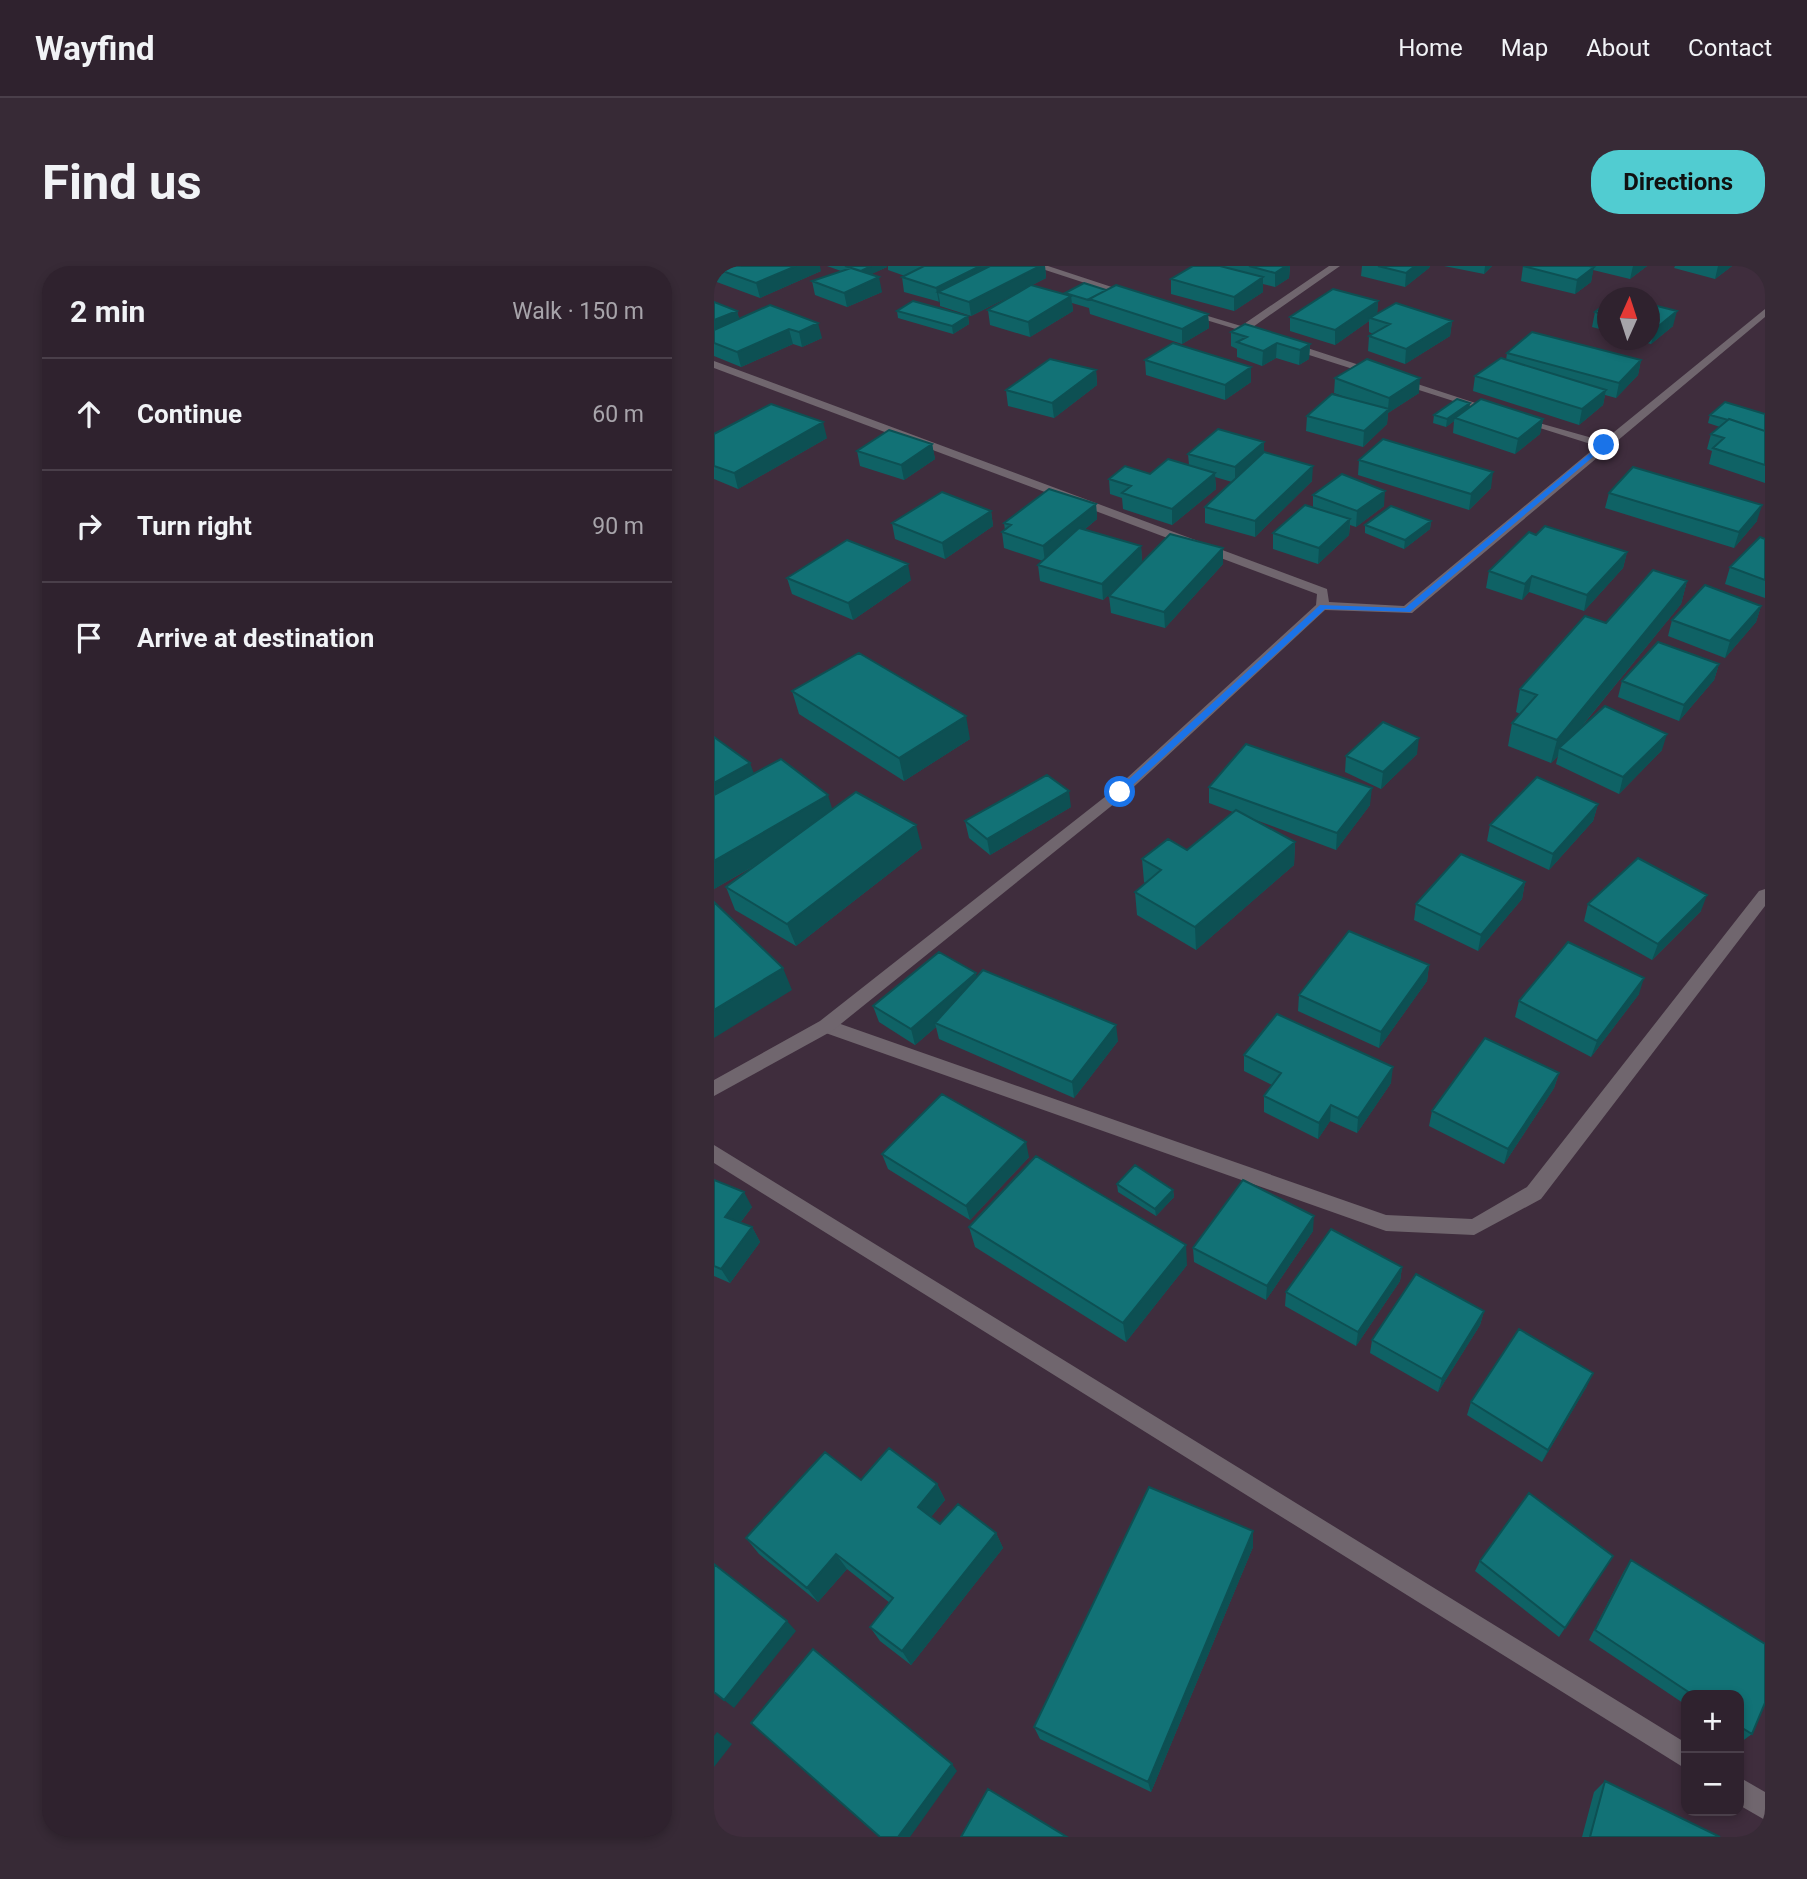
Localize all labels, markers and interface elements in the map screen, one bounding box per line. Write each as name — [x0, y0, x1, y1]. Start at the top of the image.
text: Wayfind — [35, 29, 155, 68]
text: Home — [1398, 34, 1463, 62]
text: Map — [1501, 34, 1548, 62]
text: About — [1586, 34, 1650, 62]
text: Contact — [1688, 34, 1772, 62]
button: Directions — [1591, 150, 1765, 214]
text: Find us — [42, 154, 202, 211]
north arrow — [1597, 287, 1660, 350]
text: 2 min — [70, 294, 145, 329]
text: Walk · 150 m — [512, 298, 644, 325]
icon: ahead — [70, 395, 108, 433]
text: Continue — [137, 399, 242, 429]
text: 60 m — [592, 401, 644, 428]
route end — [1588, 429, 1619, 460]
icon: right — [70, 507, 108, 545]
text: Turn right — [137, 511, 252, 541]
text: 90 m — [592, 513, 644, 540]
icon: arrive — [70, 619, 108, 657]
text: Arrive at destination — [137, 623, 374, 653]
route start — [1104, 776, 1135, 807]
map controls — [1681, 1690, 1744, 1816]
button: + — [1681, 1690, 1744, 1753]
button: − — [1681, 1753, 1744, 1816]

